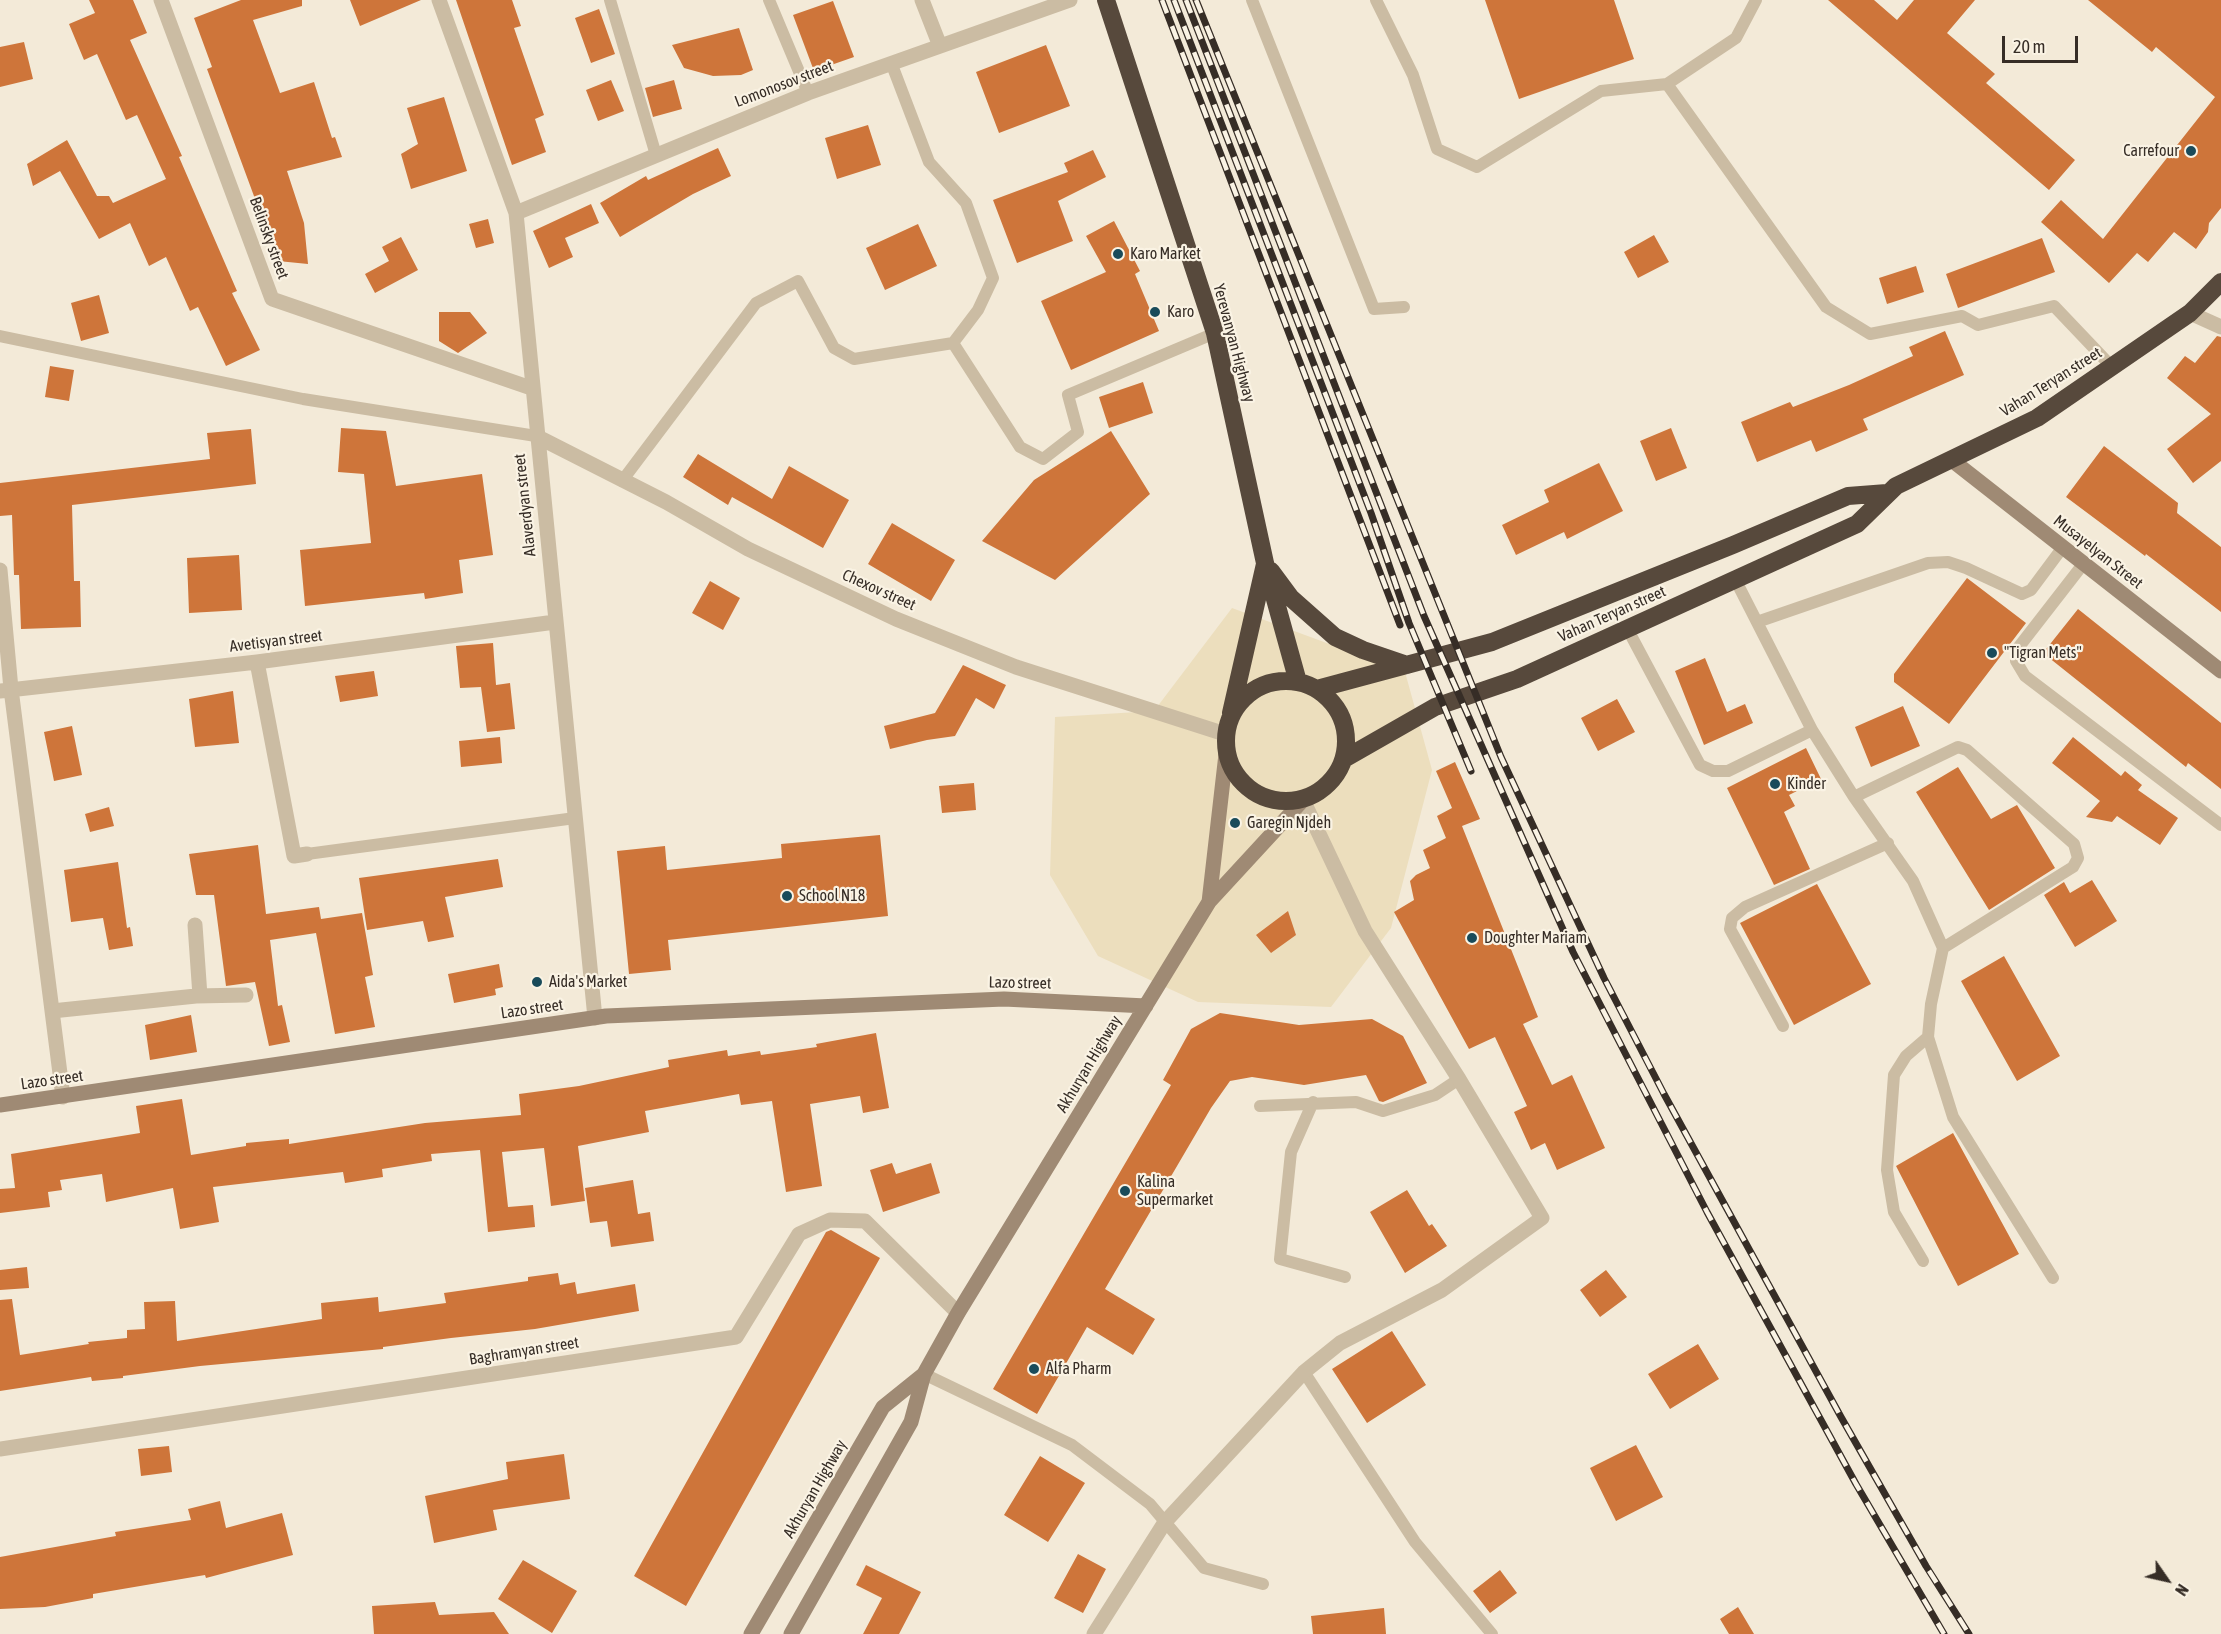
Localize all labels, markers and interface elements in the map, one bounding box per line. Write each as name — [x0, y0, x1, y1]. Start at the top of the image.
scale bar — [2005, 24, 2082, 62]
text: 20 m — [2013, 36, 2045, 57]
street label: Lomonosov street — [732, 56, 836, 112]
place label: Carrefour — [2123, 141, 2179, 161]
marker: Carrefour — [2184, 144, 2198, 158]
street label: Belinsky street — [245, 194, 293, 282]
place label: Karo Market — [1130, 244, 1201, 264]
marker: Karo Market — [1111, 247, 1125, 261]
street label: Yerevanyan Highway — [1209, 282, 1259, 404]
place label: Karo — [1167, 302, 1194, 322]
marker: Karo — [1148, 305, 1162, 319]
street label: Vahan Teryan street — [1997, 343, 2105, 421]
street label: Alaverdyan street — [510, 453, 540, 557]
street label: Musayelyan Street — [2049, 511, 2147, 593]
street label: Chexov street — [839, 565, 919, 615]
street label: Vahan Teryan street — [1555, 582, 1669, 646]
street label: Avetisyan street — [229, 626, 323, 656]
place label: "Tigran Mets" — [2004, 643, 2082, 663]
marker: "Tigran Mets" — [1985, 646, 1999, 660]
place label: Kinder — [1787, 774, 1826, 794]
marker: Kinder — [1768, 777, 1782, 791]
place label: Garegin Njdeh — [1247, 813, 1331, 833]
marker: Garegin Njdeh — [1228, 816, 1242, 830]
place label: School N18 — [799, 886, 865, 906]
marker: School N18 — [780, 889, 794, 903]
place label: Doughter Mariam — [1484, 928, 1587, 948]
marker: Doughter Mariam — [1465, 931, 1479, 945]
place label: Aida's Market — [549, 972, 627, 992]
street label: Lazo street — [988, 973, 1052, 993]
marker: Aida's Market — [530, 975, 544, 989]
street label: Lazo street — [499, 995, 565, 1023]
street label: Akhuryan Highway — [1052, 1012, 1126, 1116]
street label: Lazo street — [19, 1066, 85, 1094]
place label: Kalina Supermarket — [1137, 1172, 1213, 1210]
marker: Kalina Supermarket — [1118, 1184, 1132, 1198]
street label: Baghramyan street — [468, 1333, 580, 1369]
place label: Alfa Pharm — [1046, 1359, 1111, 1379]
marker: Alfa Pharm — [1027, 1362, 1041, 1376]
street label: Akhuryan Highway — [779, 1437, 851, 1541]
north arrow — [2137, 1550, 2197, 1610]
text: N — [2172, 1581, 2192, 1599]

